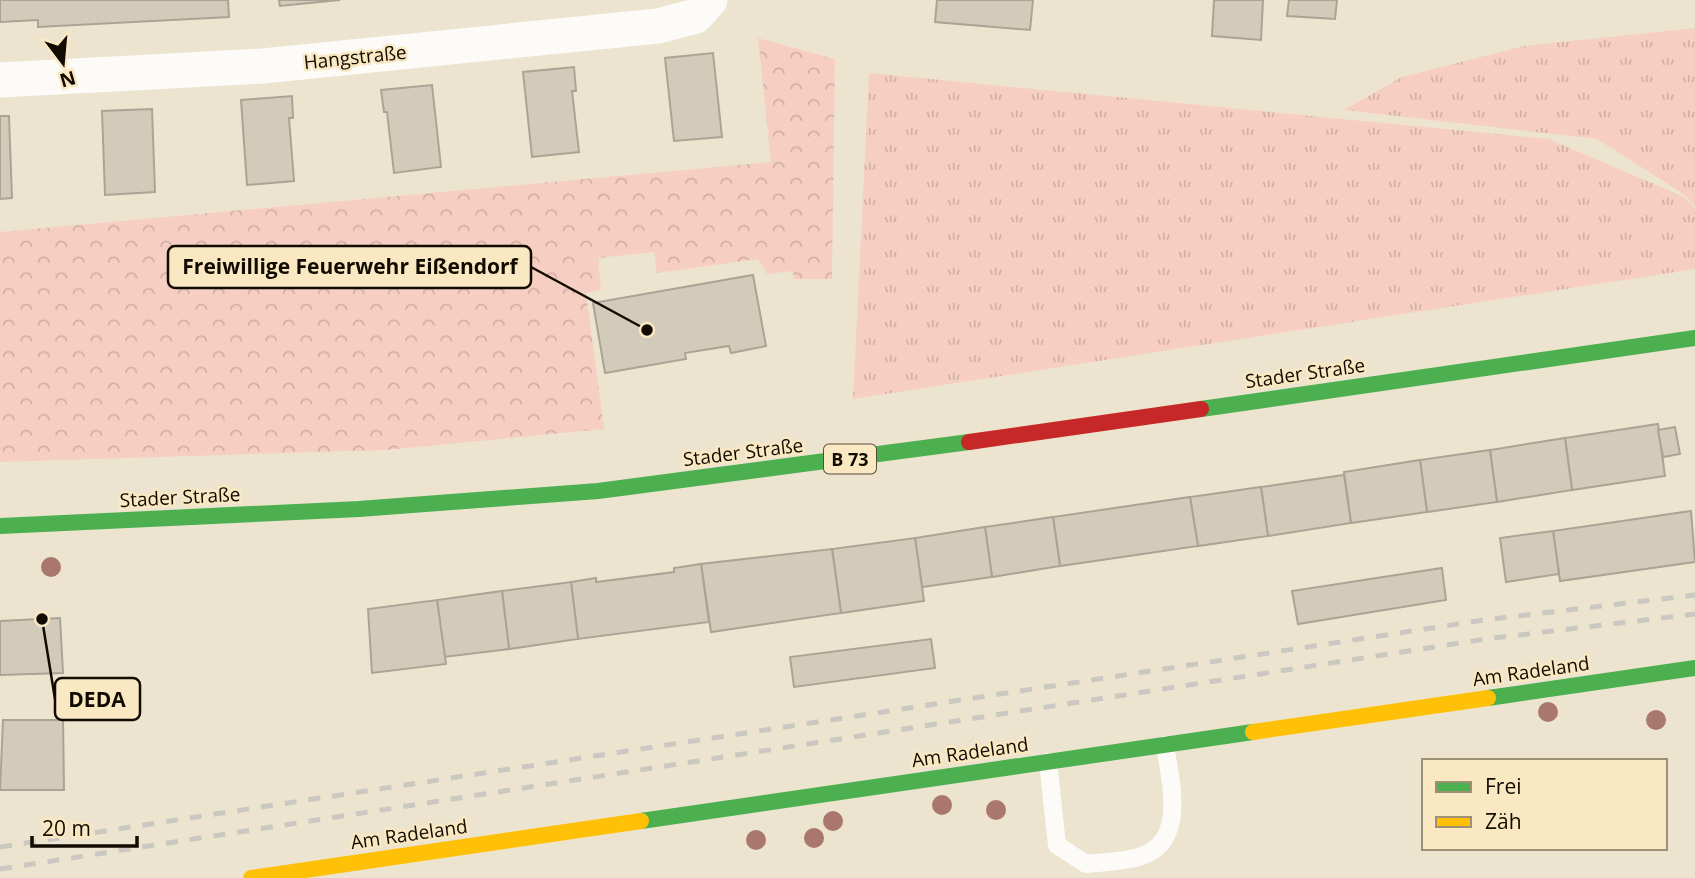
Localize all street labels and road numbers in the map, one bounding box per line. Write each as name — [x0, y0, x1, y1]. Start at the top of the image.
street label: Hangstraße — [302, 39, 408, 75]
street label: Stader Straße — [1243, 352, 1367, 394]
street label: Stader Straße — [681, 432, 805, 472]
road number: B 73 — [824, 444, 876, 474]
street label: Stader Straße — [119, 481, 241, 513]
street label: Am Radeland — [1471, 650, 1591, 692]
street label: Am Radeland — [910, 731, 1030, 773]
street label: Am Radeland — [349, 813, 469, 855]

